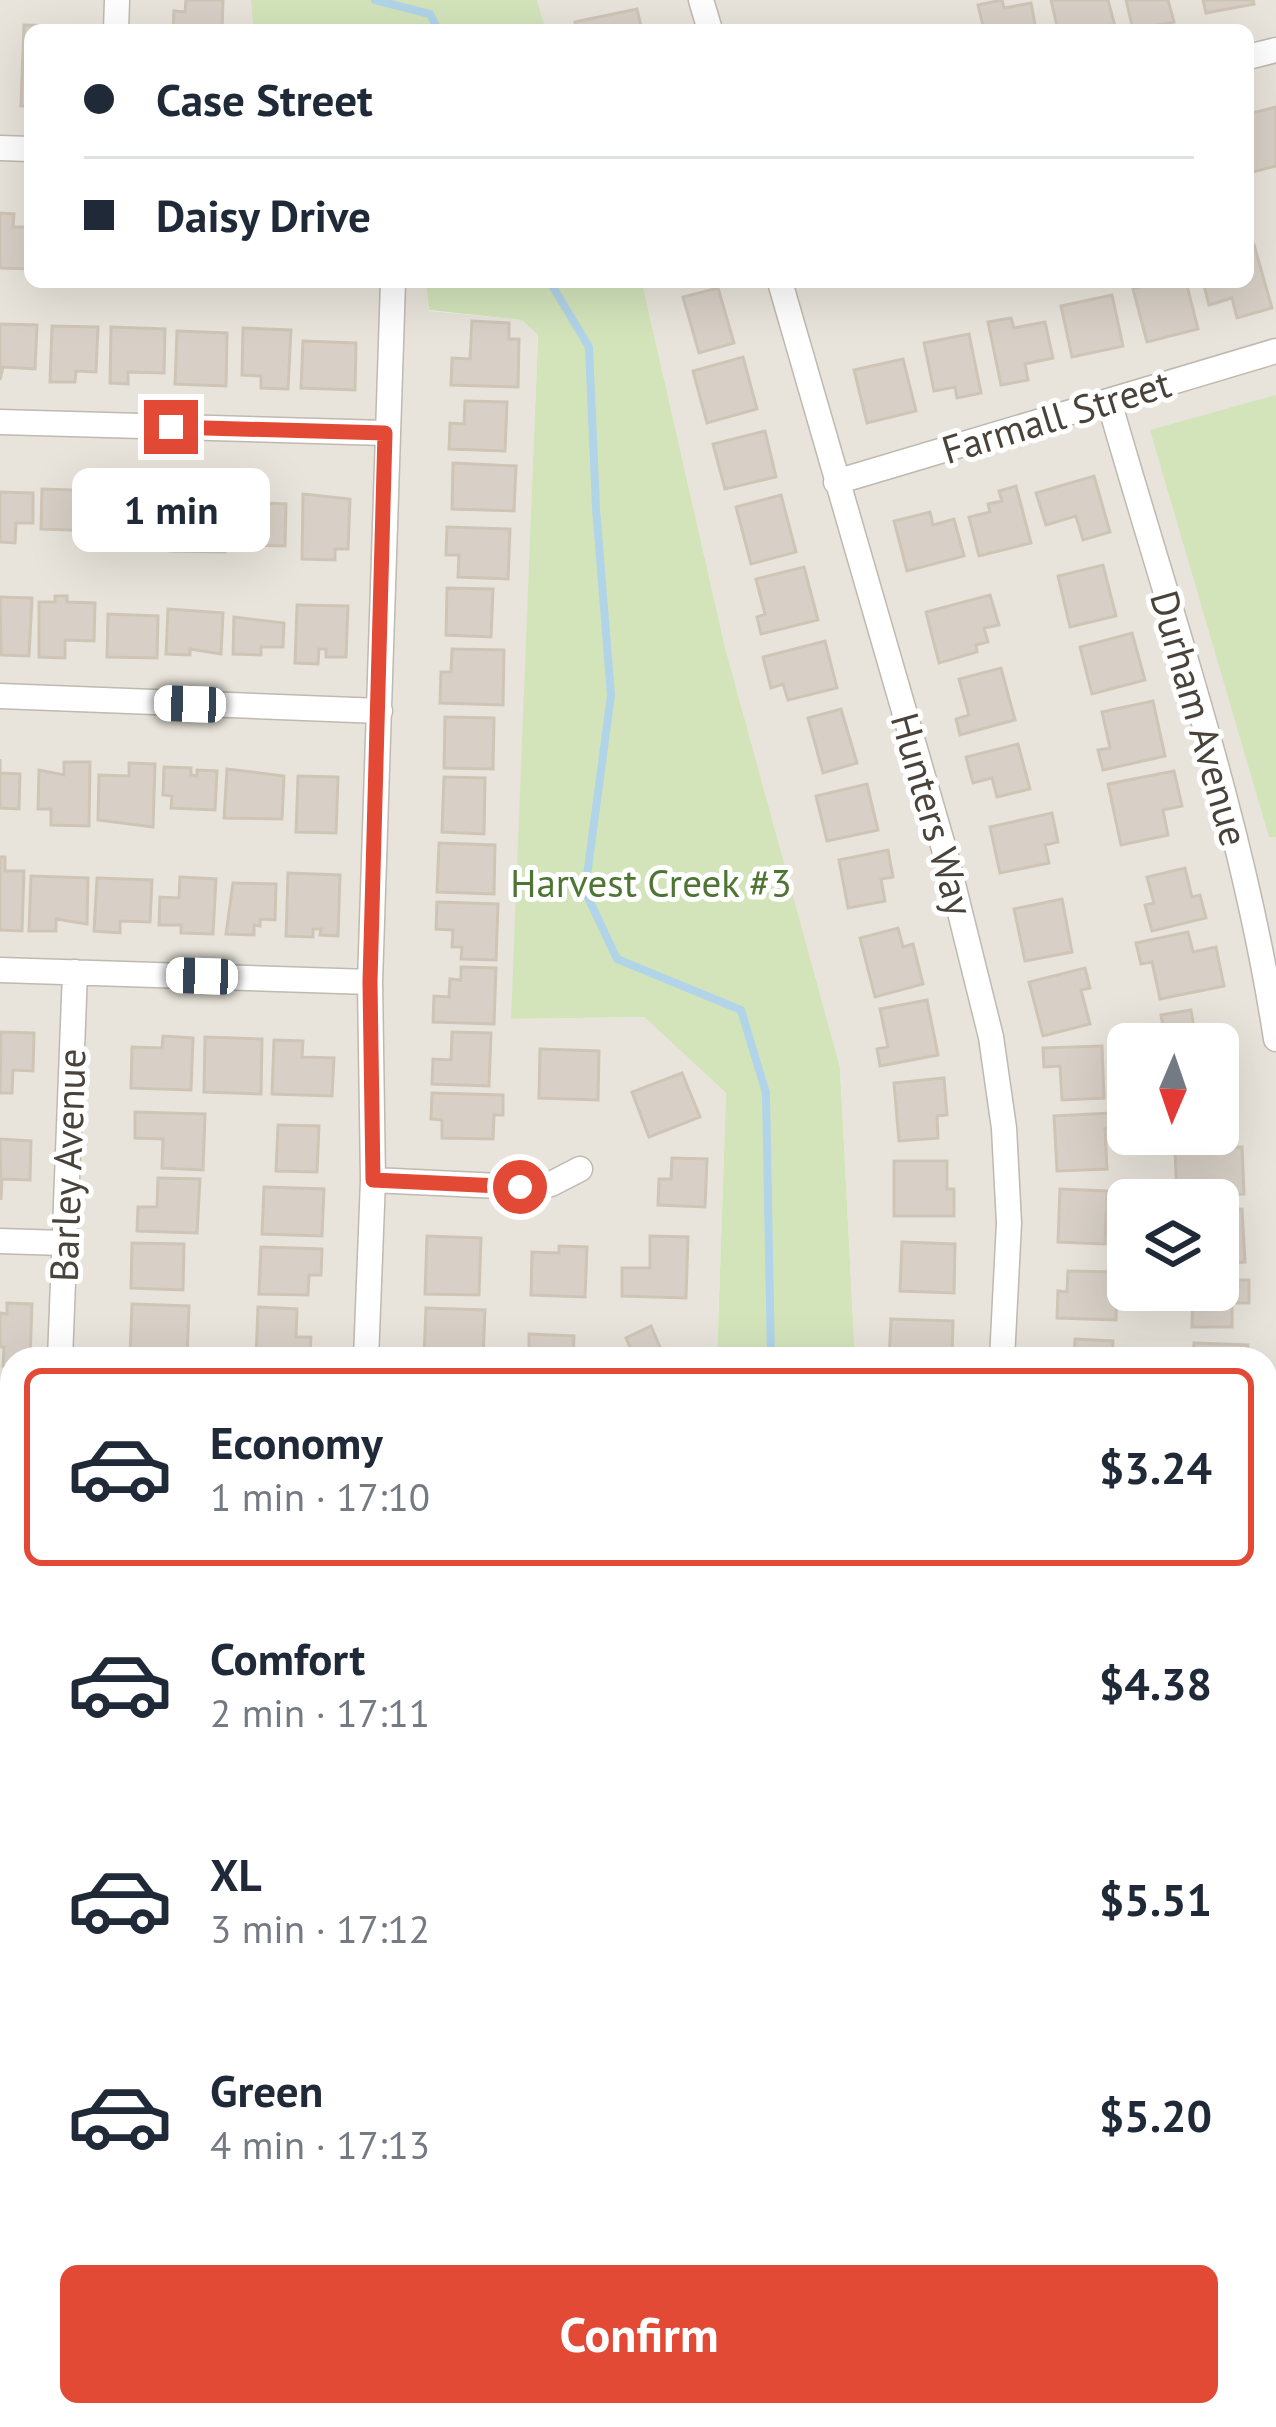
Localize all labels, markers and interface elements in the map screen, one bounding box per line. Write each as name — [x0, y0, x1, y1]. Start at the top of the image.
text: Case Street — [156, 70, 373, 128]
text: Daisy Drive — [156, 186, 371, 244]
street label: Farmall Street — [935, 357, 1177, 475]
route end — [144, 400, 198, 454]
callout: 1 min — [72, 469, 270, 553]
text: 1 min — [123, 484, 219, 535]
street label: Durham Avenue — [1139, 585, 1261, 851]
car — [153, 685, 227, 723]
street label: Hunters Way — [880, 707, 986, 921]
park label: Harvest Creek #3 — [510, 857, 792, 908]
car — [165, 957, 239, 995]
north arrow — [1107, 1023, 1239, 1155]
map controls — [1107, 1023, 1239, 1311]
street label: Barley Avenue — [37, 1047, 97, 1283]
route start — [493, 1160, 547, 1214]
button: layers — [1107, 1179, 1239, 1311]
icon: car — [66, 1413, 174, 1521]
text: Economy — [210, 1413, 383, 1471]
text: $3.24 — [1099, 1438, 1212, 1496]
text: 1 min · 17:10 — [210, 1471, 430, 1522]
icon: car — [66, 1629, 174, 1737]
text: Comfort — [210, 1629, 365, 1687]
text: $4.38 — [1099, 1654, 1212, 1712]
text: 2 min · 17:11 — [210, 1687, 430, 1738]
icon: car — [66, 1845, 174, 1953]
text: XL — [210, 1845, 262, 1903]
text: $5.51 — [1099, 1870, 1212, 1928]
text: 3 min · 17:12 — [210, 1903, 430, 1954]
icon: car — [66, 2061, 174, 2169]
text: Green — [210, 2061, 323, 2119]
text: $5.20 — [1099, 2086, 1212, 2144]
text: 4 min · 17:13 — [210, 2119, 430, 2170]
button: Confirm — [60, 2265, 1218, 2403]

